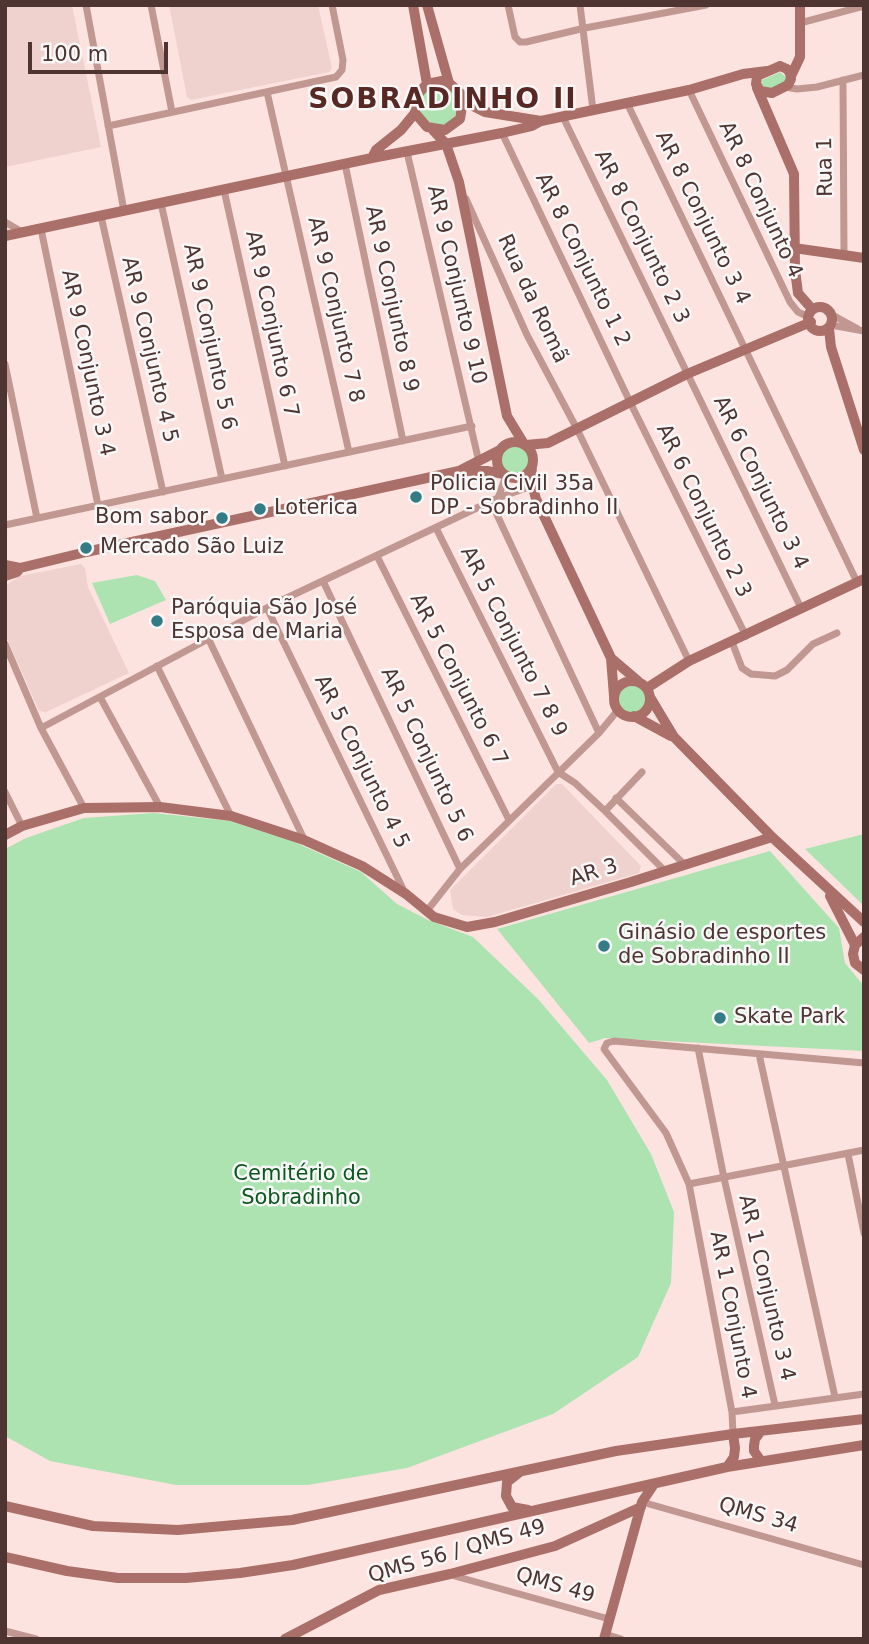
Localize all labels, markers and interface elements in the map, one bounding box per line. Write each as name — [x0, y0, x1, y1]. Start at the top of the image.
scale bar — [32, 28, 172, 72]
text: 100 m — [41, 42, 108, 66]
district label: SOBRADINHO II — [310, 84, 576, 118]
street label: AR 8 Conjunto 4 — [713, 118, 807, 282]
street label: AR 8 Conjunto 3 4 — [649, 127, 755, 309]
street label: Rua 1 — [813, 137, 839, 197]
street label: AR 8 Conjunto 2 3 — [588, 146, 694, 328]
street label: AR 8 Conjunto 1 2 — [529, 169, 635, 351]
street label: AR 9 Conjunto 9 10 — [421, 183, 491, 387]
street label: AR 9 Conjunto 8 9 — [359, 203, 423, 395]
street label: AR 9 Conjunto 7 8 — [301, 215, 369, 405]
street label: AR 9 Conjunto 6 7 — [239, 228, 303, 420]
street label: Rua da Romã — [491, 231, 573, 367]
street label: AR 9 Conjunto 5 6 — [177, 241, 241, 433]
street label: AR 9 Conjunto 4 5 — [115, 255, 183, 445]
street label: AR 9 Conjunto 3 4 — [55, 267, 119, 459]
street label: AR 6 Conjunto 3 4 — [707, 392, 813, 574]
street label: AR 6 Conjunto 2 3 — [650, 420, 756, 602]
place label: Policia Civil 35a DP - Sobradinho II — [430, 472, 618, 522]
marker: Policia Civil 35a DP - Sobradinho II — [408, 489, 424, 505]
place label: Loterica — [274, 496, 358, 522]
marker: Loterica — [252, 501, 268, 517]
place label: Bom sabor — [95, 505, 208, 531]
marker: Bom sabor — [214, 510, 230, 526]
place label: Mercado São Luiz — [100, 535, 284, 561]
marker: Mercado São Luiz — [78, 540, 94, 556]
street label: AR 5 Conjunto 7 8 9 — [454, 543, 572, 741]
street label: AR 5 Conjunto 6 7 — [404, 590, 512, 770]
place label: Paróquia São José Esposa de Maria — [171, 596, 357, 646]
marker: Paróquia São José Esposa de Maria — [149, 613, 165, 629]
street label: AR 5 Conjunto 5 6 — [374, 664, 478, 846]
street label: AR 5 Conjunto 4 5 — [308, 671, 414, 853]
street label: AR 3 — [567, 854, 621, 892]
place label: Ginásio de esportes de Sobradinho II — [618, 921, 826, 971]
marker: Ginásio de esportes de Sobradinho II — [596, 938, 612, 954]
place label: Skate Park — [734, 1005, 845, 1031]
marker: Skate Park — [712, 1010, 728, 1026]
park label: Cemitério de Sobradinho — [233, 1162, 369, 1212]
street label: AR 1 Conjunto 3 4 — [732, 1193, 800, 1383]
street label: AR 1 Conjunto 4 — [703, 1229, 761, 1401]
street label: QMS 34 — [715, 1493, 801, 1539]
street label: QMS 56 / QMS 49 — [365, 1515, 549, 1589]
street label: QMS 49 — [512, 1563, 598, 1609]

